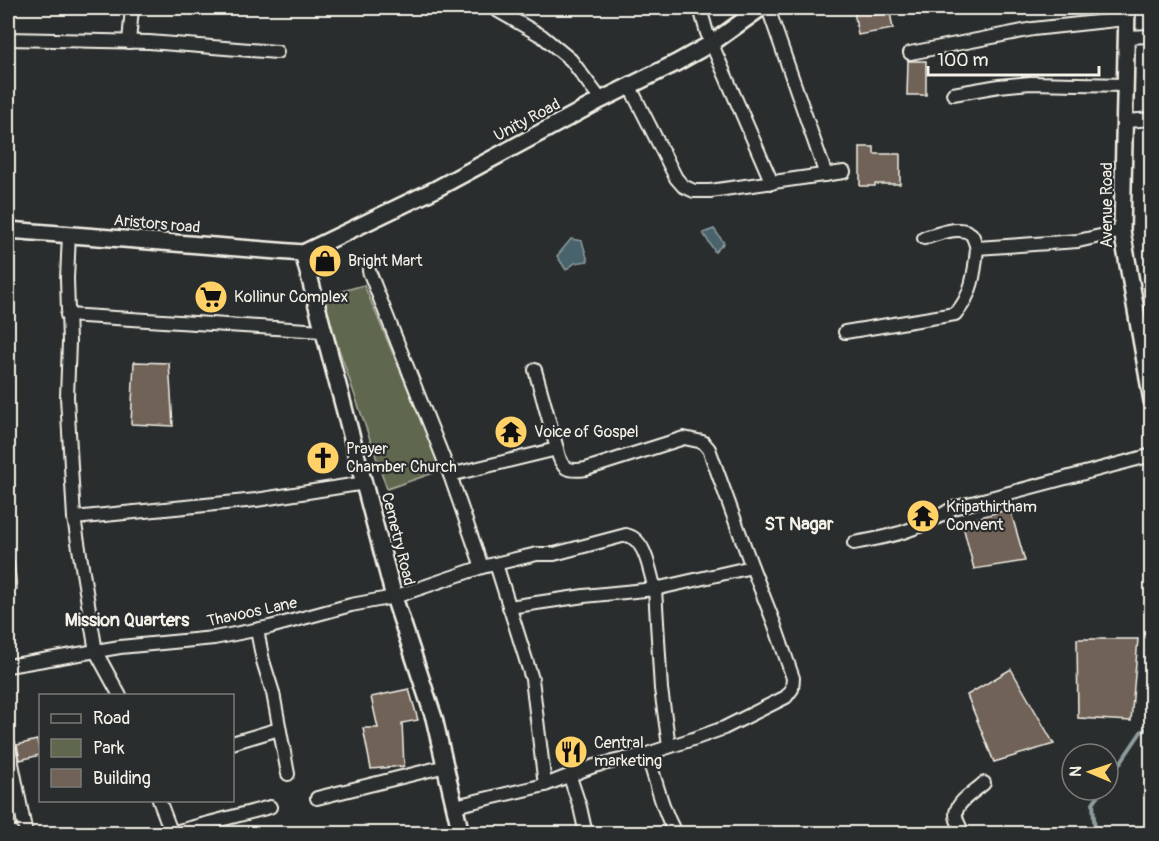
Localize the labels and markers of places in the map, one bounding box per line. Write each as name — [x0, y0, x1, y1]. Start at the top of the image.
shop icon: Bright Mart — [307, 243, 343, 279]
place label: Bright Mart — [348, 251, 423, 271]
supermarket icon: Kollinur Complex — [193, 279, 229, 315]
place label: Kollinur Complex — [234, 287, 348, 307]
temple icon: Voice of Gospel — [493, 414, 529, 450]
place label: Voice of Gospel — [534, 422, 639, 442]
place label: Prayer Chamber Church — [346, 439, 457, 477]
church icon: Prayer Chamber Church — [305, 440, 341, 476]
place label: Kripathirtham Convent — [946, 497, 1037, 535]
temple icon: Kripathirtham Convent — [905, 498, 941, 534]
place label: Central marketing — [594, 733, 662, 771]
restaurant icon: Central marketing — [553, 734, 589, 770]

